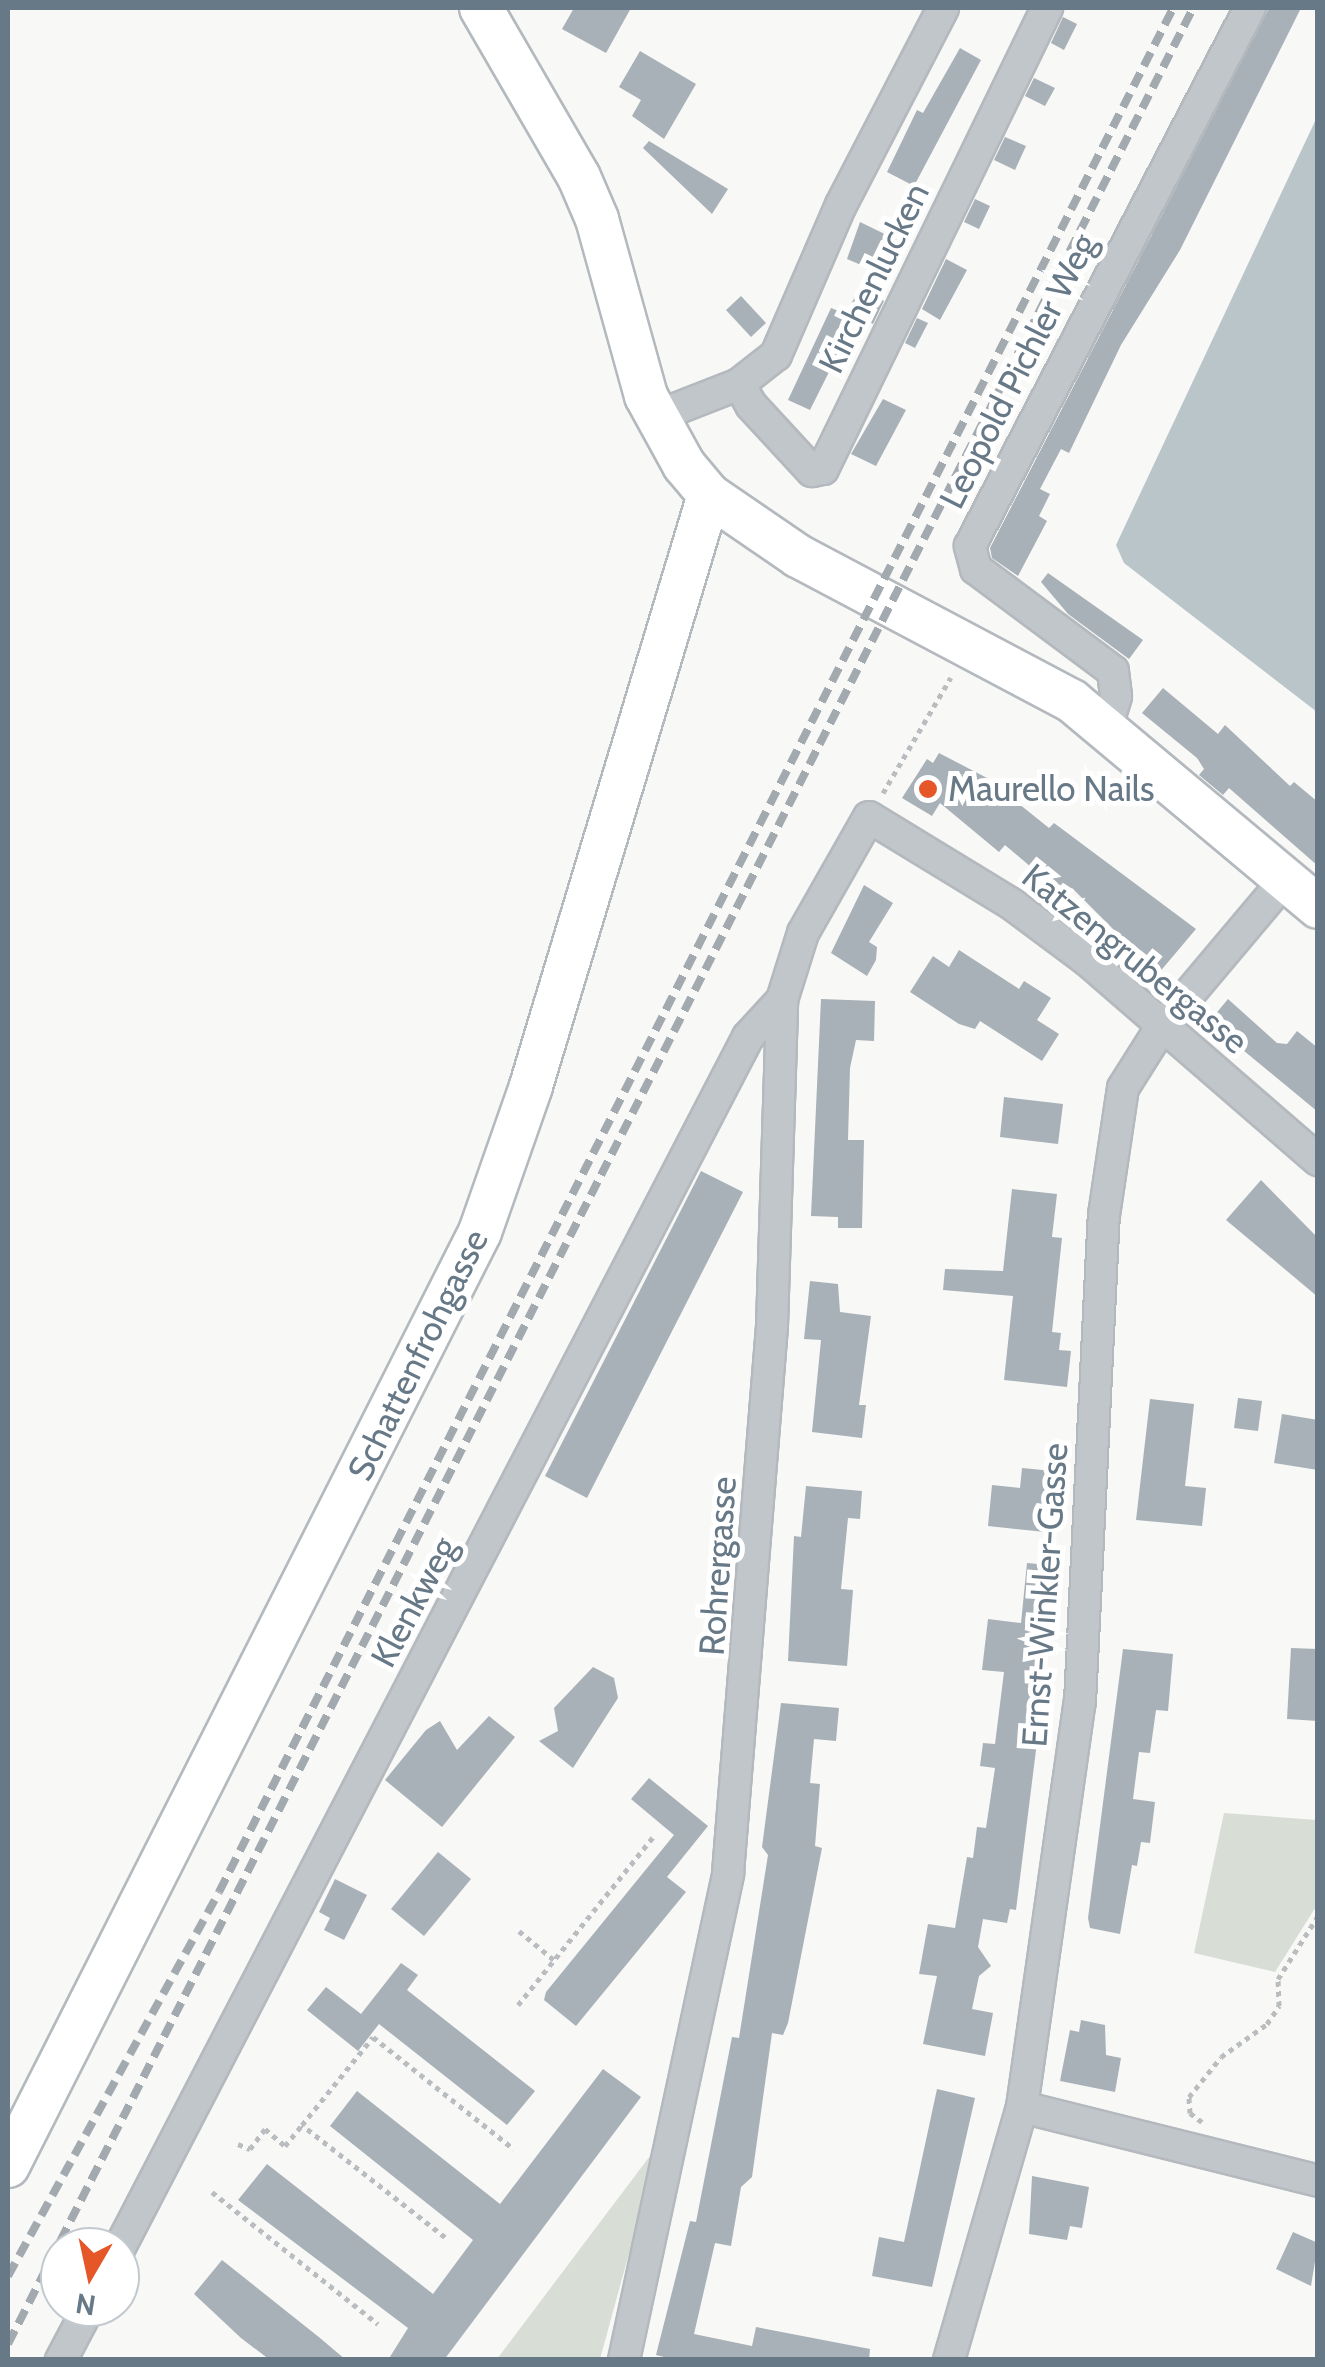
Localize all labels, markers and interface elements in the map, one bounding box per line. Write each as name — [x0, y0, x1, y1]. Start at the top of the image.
street label: Kirchenlucken — [810, 176, 938, 380]
street label: Leopold Pichler Weg — [931, 227, 1105, 515]
place label: Maurello Nails — [948, 768, 1155, 810]
marker: Maurello Nails — [917, 778, 939, 800]
street label: Katzengrubergasse — [1014, 855, 1256, 1063]
street label: Schattenfrohgasse — [339, 1223, 497, 1487]
street label: Ernst-Winkler-Gasse — [1013, 1442, 1077, 1748]
street label: Rohrergasse — [691, 1475, 745, 1657]
street label: Klenkweg — [362, 1530, 466, 1674]
north arrow — [40, 2227, 140, 2327]
text: N — [73, 2286, 98, 2323]

